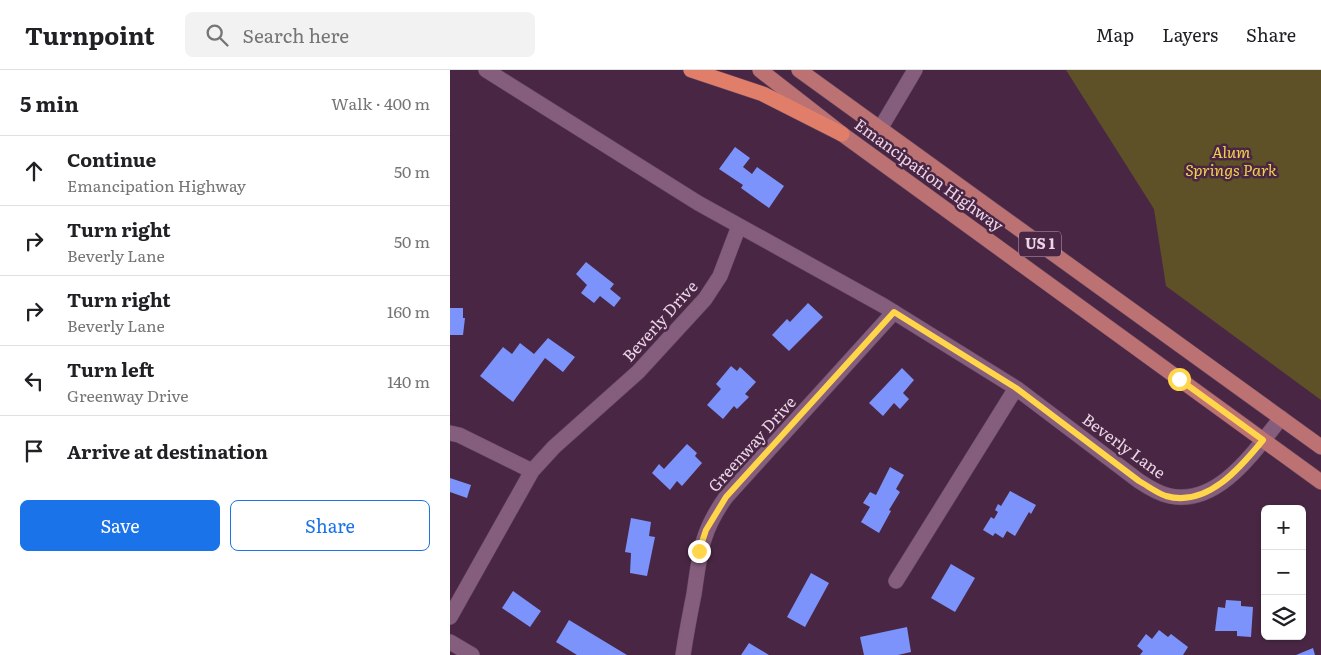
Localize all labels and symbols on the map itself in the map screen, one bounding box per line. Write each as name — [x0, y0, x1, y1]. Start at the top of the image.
street label: Emancipation Highway — [850, 112, 1010, 237]
park label: Alum Springs Park — [1185, 139, 1277, 181]
road number: US 1 — [1019, 232, 1061, 256]
street label: Beverly Drive — [616, 274, 702, 366]
route start — [1168, 368, 1191, 391]
street label: Greenway Drive — [702, 390, 801, 497]
street label: Beverly Lane — [1078, 407, 1171, 484]
route end — [688, 540, 711, 563]

